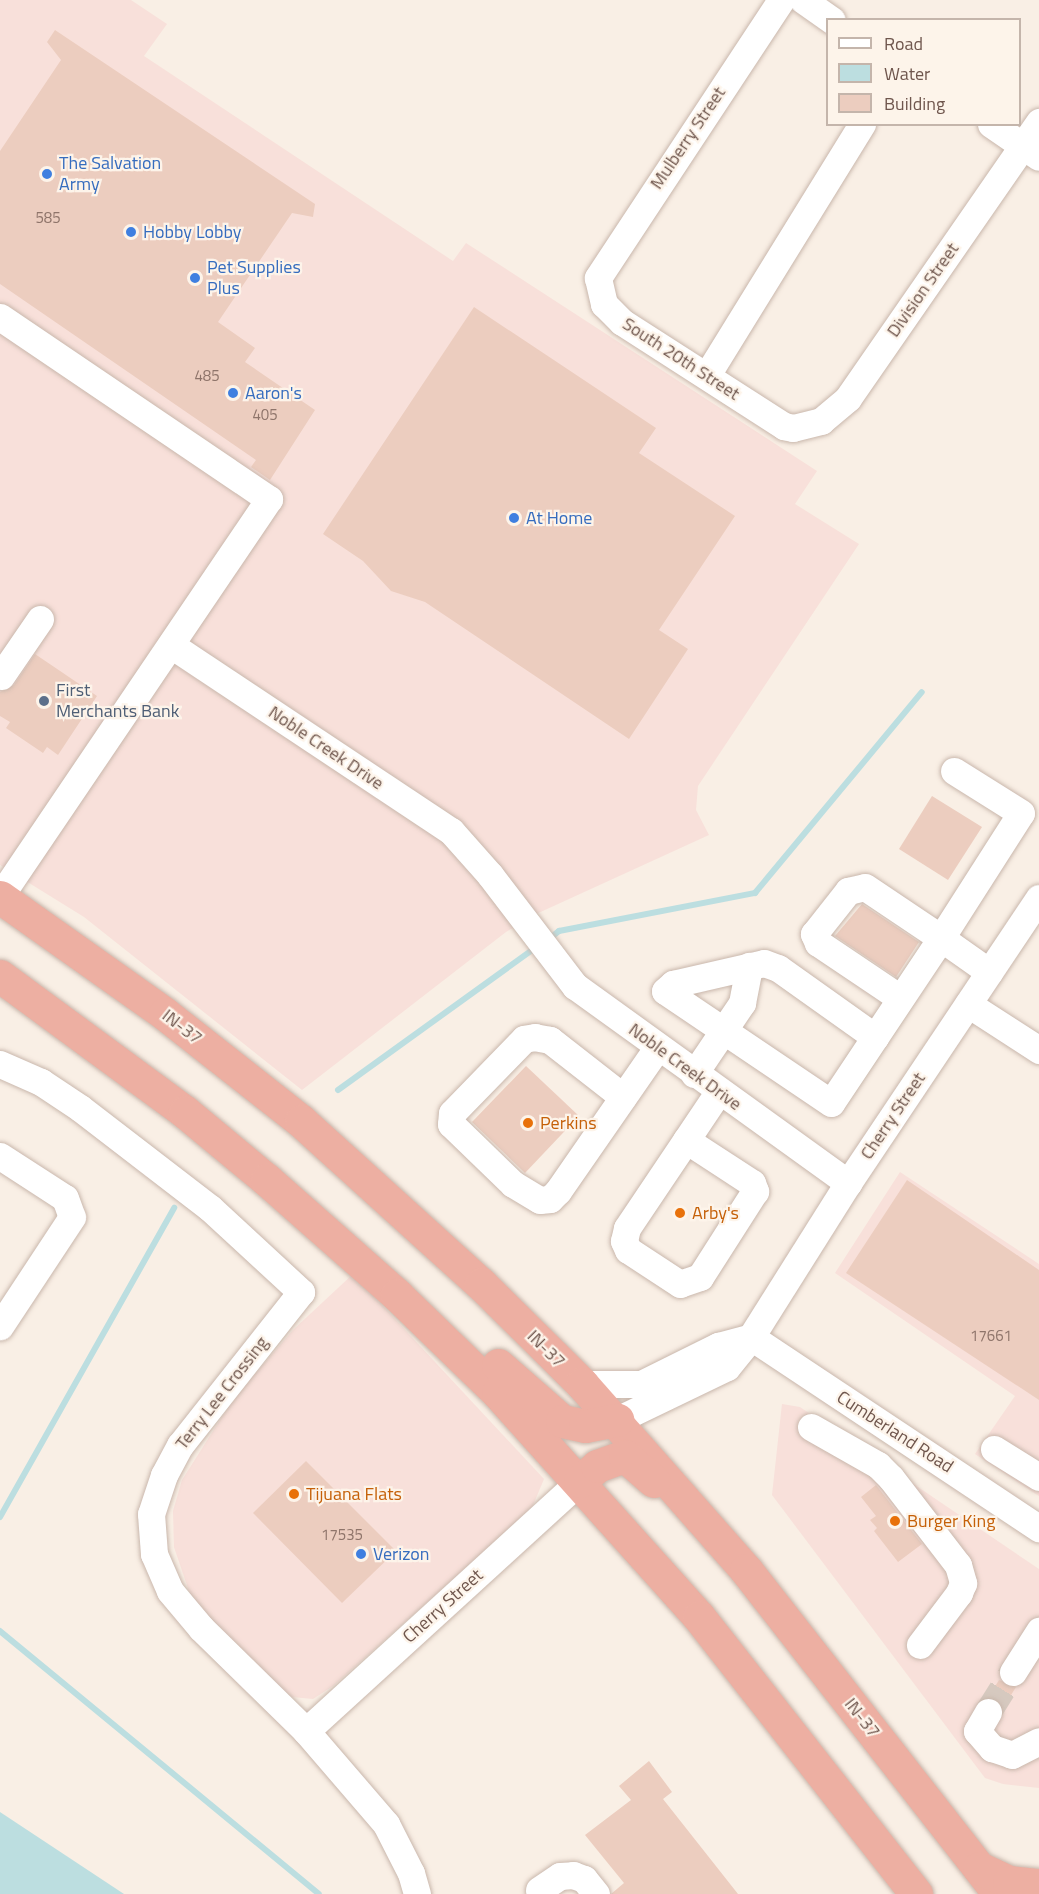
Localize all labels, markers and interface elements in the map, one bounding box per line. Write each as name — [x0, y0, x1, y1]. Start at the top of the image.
legend — [826, 18, 1021, 126]
text: Road — [884, 30, 923, 57]
text: Water — [884, 60, 930, 87]
street label: Mulberry Street — [646, 83, 730, 193]
text: Building — [884, 90, 945, 117]
place label: The Salvation Army — [59, 153, 161, 195]
marker: The Salvation Army — [40, 167, 54, 181]
house number: 585 — [35, 209, 61, 227]
place label: Hobby Lobby — [143, 221, 241, 243]
marker: Hobby Lobby — [124, 225, 138, 239]
street label: Division Street — [883, 239, 963, 341]
place label: Pet Supplies Plus — [207, 257, 301, 300]
marker: Pet Supplies Plus — [188, 271, 202, 285]
street label: South 20th Street — [618, 313, 744, 405]
house number: 485 — [194, 367, 220, 385]
place label: Aaron's — [245, 382, 302, 404]
marker: Aaron's — [226, 386, 240, 400]
house number: 405 — [252, 406, 278, 424]
place label: At Home — [526, 507, 592, 529]
marker: At Home — [507, 511, 521, 525]
place label: First Merchants Bank — [56, 680, 179, 722]
marker: First Merchants Bank — [37, 694, 51, 708]
street label: Noble Creek Drive — [264, 702, 388, 794]
street label: IN-37 — [158, 1005, 206, 1049]
street label: Noble Creek Drive — [624, 1019, 746, 1115]
street label: Cherry Street — [856, 1068, 930, 1164]
place label: Perkins — [540, 1112, 597, 1134]
marker: Perkins — [521, 1116, 535, 1130]
place label: Arby's — [692, 1202, 739, 1224]
marker: Arby's — [673, 1206, 687, 1220]
street label: IN-37 — [523, 1326, 569, 1372]
house number: 17661 — [970, 1327, 1012, 1345]
street label: Terry Lee Crossing — [171, 1332, 273, 1454]
street label: Cumberland Road — [833, 1386, 957, 1478]
place label: Tijuana Flats — [306, 1483, 402, 1505]
marker: Tijuana Flats — [287, 1487, 301, 1501]
place label: Burger King — [907, 1510, 995, 1532]
marker: Burger King — [888, 1514, 902, 1528]
house number: 17535 — [321, 1526, 363, 1544]
place label: Verizon — [373, 1543, 429, 1565]
marker: Verizon — [354, 1547, 368, 1561]
street label: Cherry Street — [399, 1564, 487, 1648]
street label: IN-37 — [840, 1694, 884, 1742]

